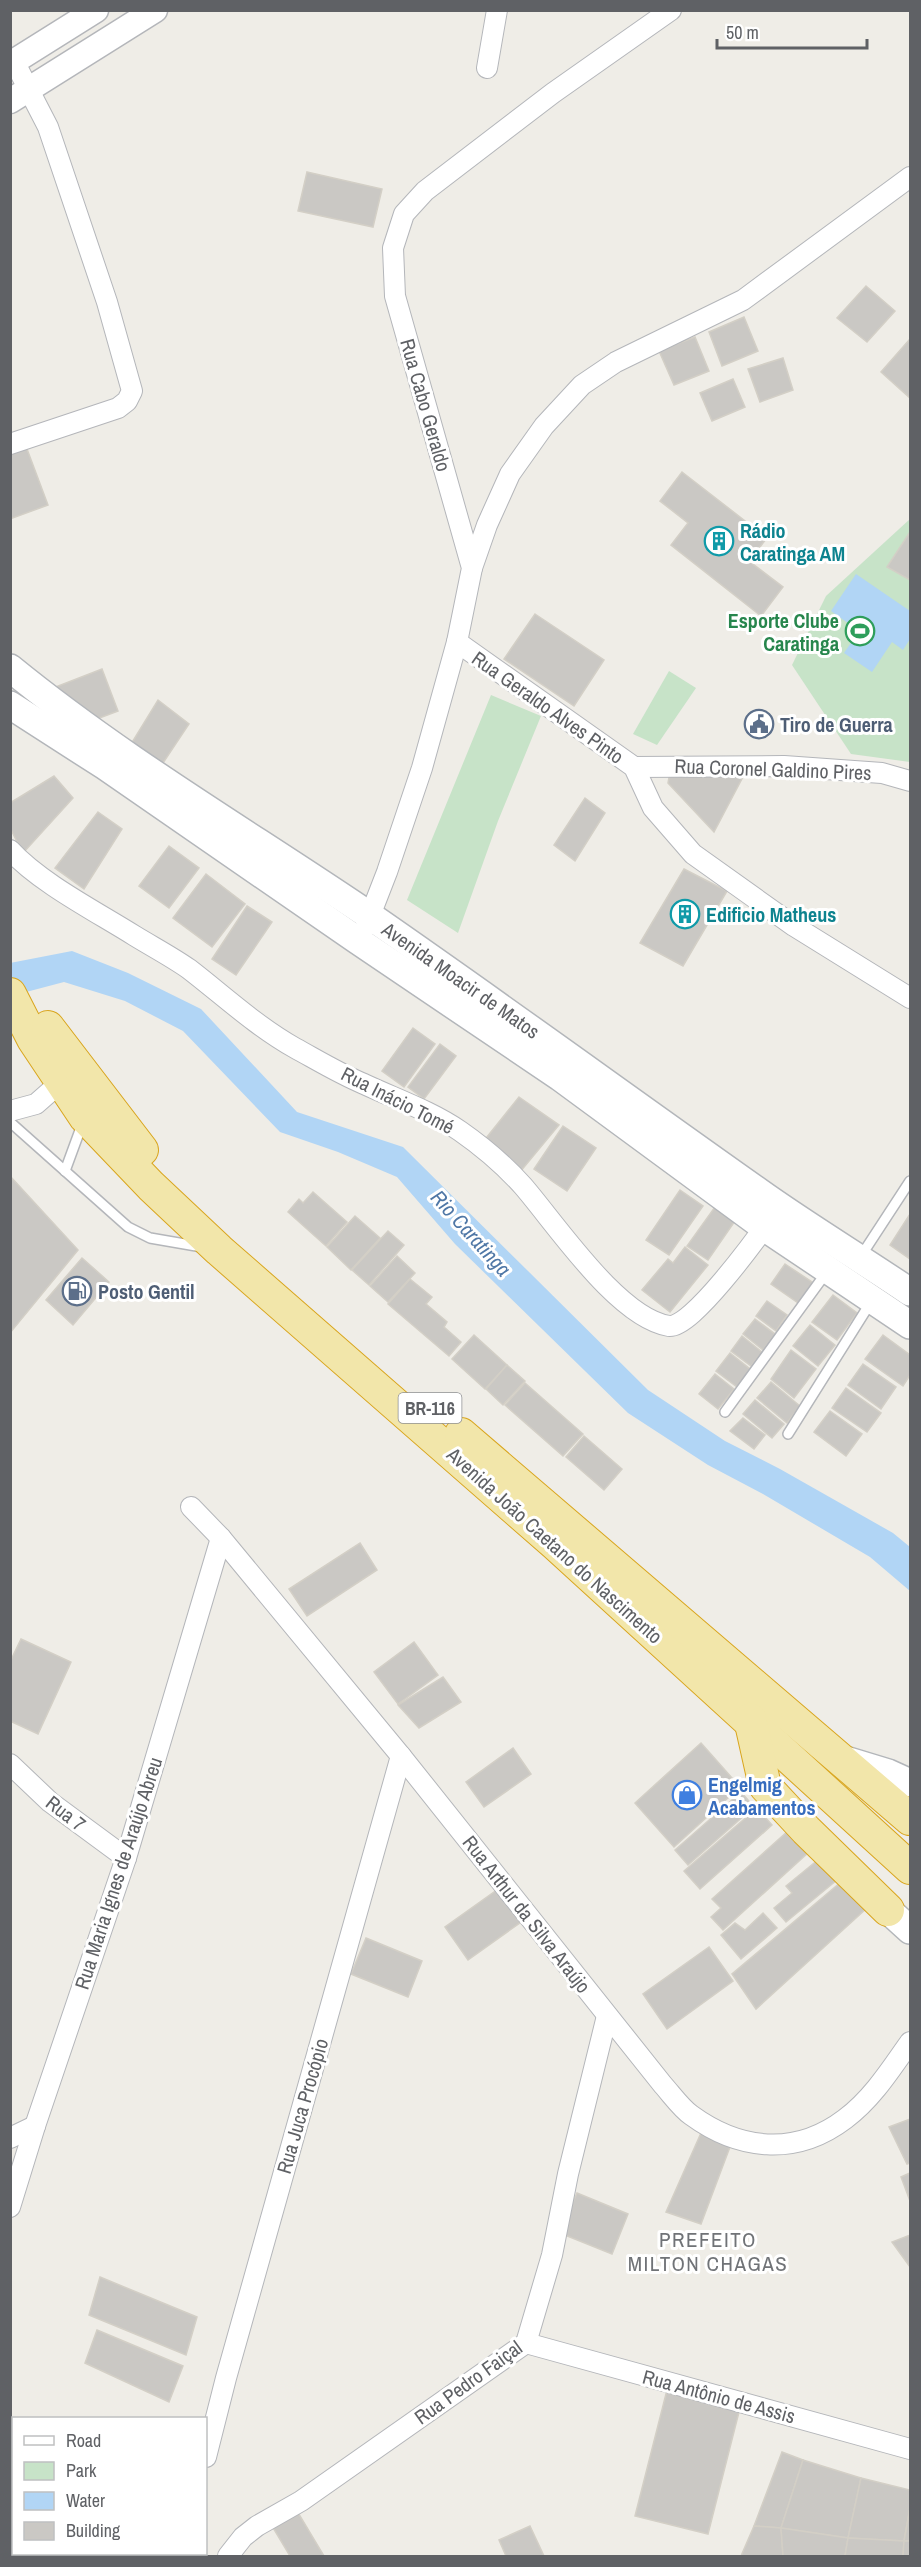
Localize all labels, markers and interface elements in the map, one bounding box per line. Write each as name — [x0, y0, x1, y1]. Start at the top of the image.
scale bar — [717, 12, 867, 50]
text: 50 m — [726, 20, 759, 45]
street label: Rua Cabo Geraldo — [394, 336, 458, 474]
place label: Rádio Caratinga AM — [740, 517, 845, 567]
building icon: Rádio Caratinga AM — [703, 525, 735, 557]
place label: Esporte Clube Caratinga — [728, 607, 839, 657]
sports icon: Esporte Clube Caratinga — [844, 615, 876, 647]
street label: Rua Geraldo Alves Pinto — [467, 644, 629, 770]
public building icon: Tiro de Guerra — [743, 708, 775, 740]
place label: Tiro de Guerra — [780, 711, 893, 738]
street label: Rua Coronel Galdino Pires — [674, 752, 872, 786]
building icon: Edificio Matheus — [669, 898, 701, 930]
place label: Edificio Matheus — [706, 901, 836, 928]
street label: Avenida Moacir de Matos — [376, 915, 545, 1045]
street label: Rua Inácio Tomé — [337, 1060, 459, 1140]
water label: Rio Caratinga — [424, 1183, 518, 1283]
fuel station icon: Posto Gentil — [61, 1275, 93, 1307]
place label: Posto Gentil — [98, 1278, 195, 1305]
road number: BR-116 — [398, 1393, 462, 1423]
street label: Avenida João Caetano do Nascimento — [441, 1440, 669, 1649]
street label: Rua Maria Ignes de Araújo Abreu — [68, 1753, 168, 1993]
place label: Engelmig Acabamentos — [708, 1771, 816, 1821]
shop icon: Engelmig Acabamentos — [671, 1779, 703, 1811]
street label: Rua 7 — [40, 1789, 92, 1837]
street label: Rua Arthur da Silva Araújo — [457, 1830, 597, 1998]
street label: Rua Juca Procópio — [270, 2035, 334, 2177]
district label: PREFEITO MILTON CHAGAS — [628, 2225, 788, 2278]
street label: Rua Pedro Faiçal — [409, 2334, 527, 2430]
street label: Rua Antônio de Assis — [640, 2363, 798, 2429]
legend — [12, 2417, 207, 2555]
text: Road — [66, 2428, 101, 2453]
text: Park — [66, 2458, 97, 2483]
text: Water — [66, 2488, 105, 2513]
text: Building — [66, 2518, 121, 2543]

